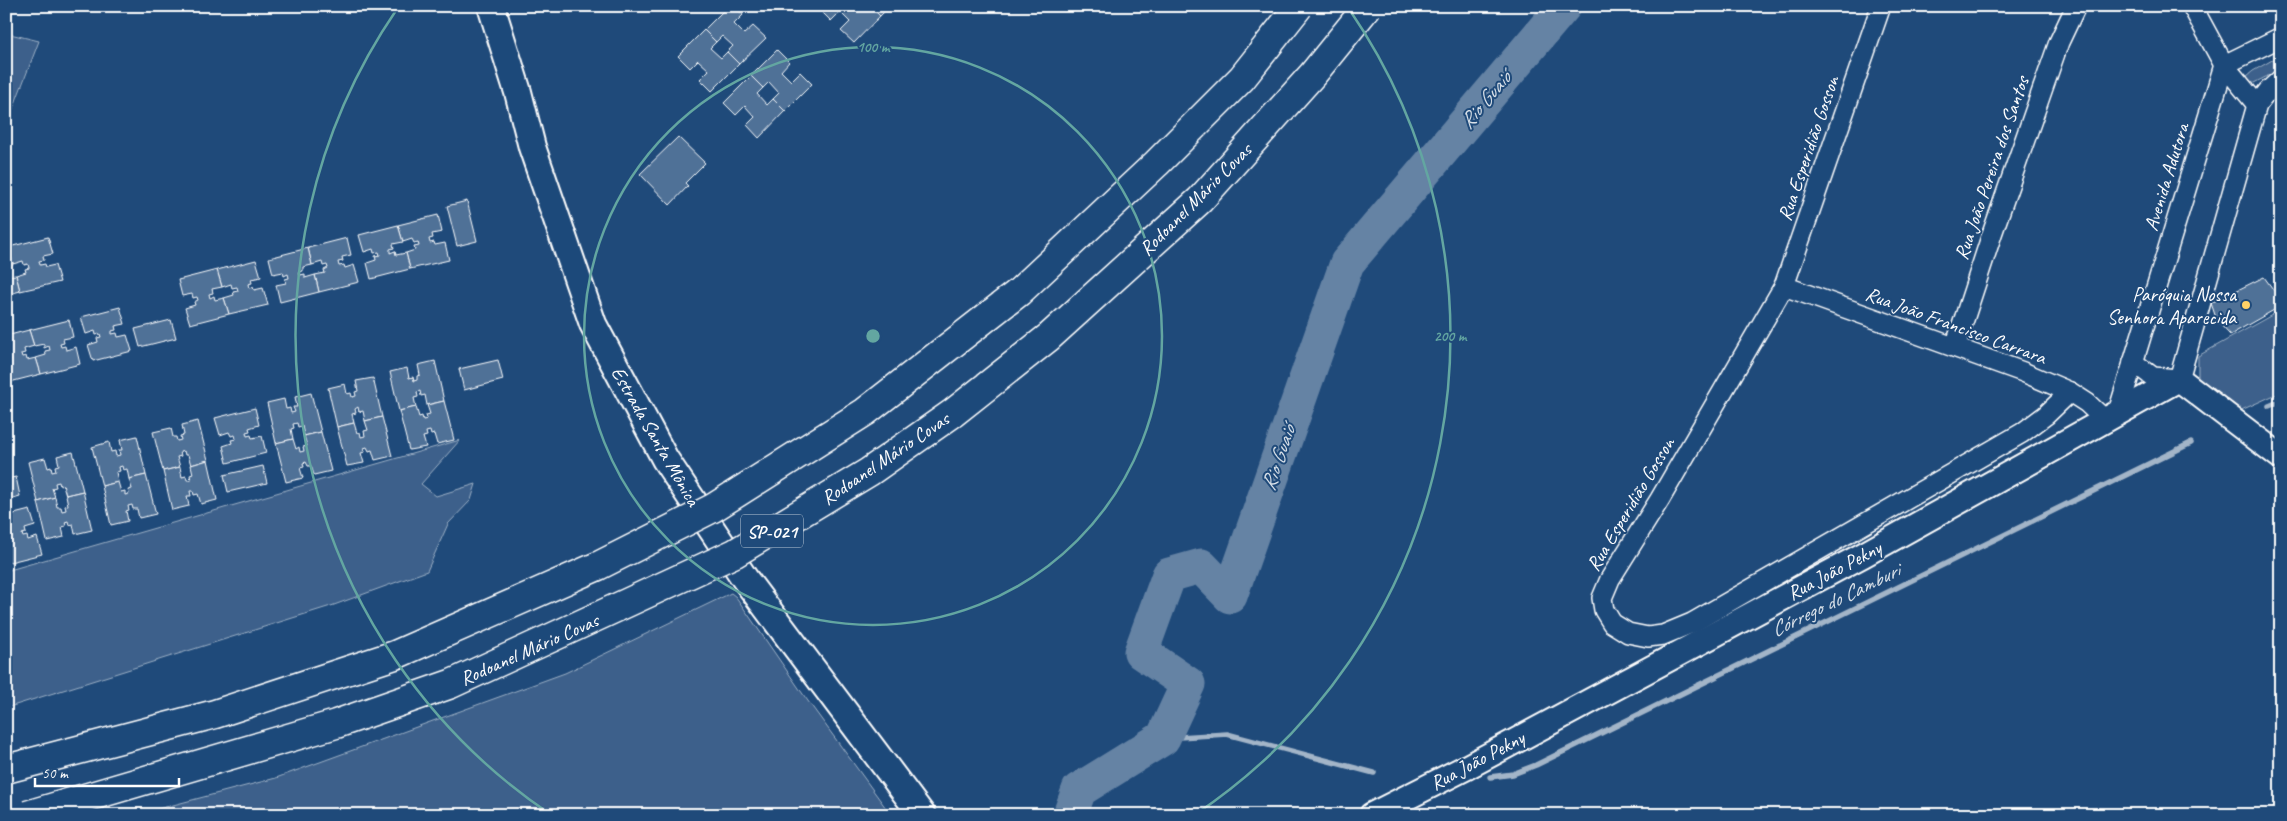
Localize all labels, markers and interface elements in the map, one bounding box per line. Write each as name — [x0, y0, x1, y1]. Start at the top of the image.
text: 100 m — [857, 38, 891, 57]
water label: Rio Guaió — [1454, 62, 1520, 134]
street label: Rua João Pereira dos Santos — [1948, 71, 2035, 263]
street label: Rua Esperidião Gosson — [1772, 72, 1845, 224]
street label: Avenida Adutora — [2138, 119, 2195, 234]
street label: Rodoanel Mário Covas — [1134, 136, 1258, 261]
street label: Rua João Francisco Carrara — [1862, 281, 2051, 370]
place label: Paróquia Nossa Senhora Aparecida — [2107, 282, 2238, 330]
marker: Paróquia Nossa Senhora Aparecida — [2240, 299, 2252, 311]
centre of rings — [864, 327, 882, 345]
text: 200 m — [1434, 327, 1468, 346]
street label: Estrada Santa Mônica — [605, 362, 707, 512]
street label: Rodoanel Mário Covas — [816, 405, 956, 510]
water label: Rio Guaió — [1255, 417, 1303, 494]
street label: Rua Esperidião Gosson — [1581, 432, 1681, 576]
road number: SP-021 — [741, 514, 803, 548]
street label: Rua João Pekny — [1783, 534, 1888, 606]
water label: Córrego do Camburi — [1766, 555, 1908, 642]
street label: Rodoanel Mário Covas — [456, 607, 604, 691]
street label: Rua João Pekny — [1426, 724, 1531, 796]
scale bar — [35, 756, 179, 788]
text: 50 m — [42, 764, 69, 783]

